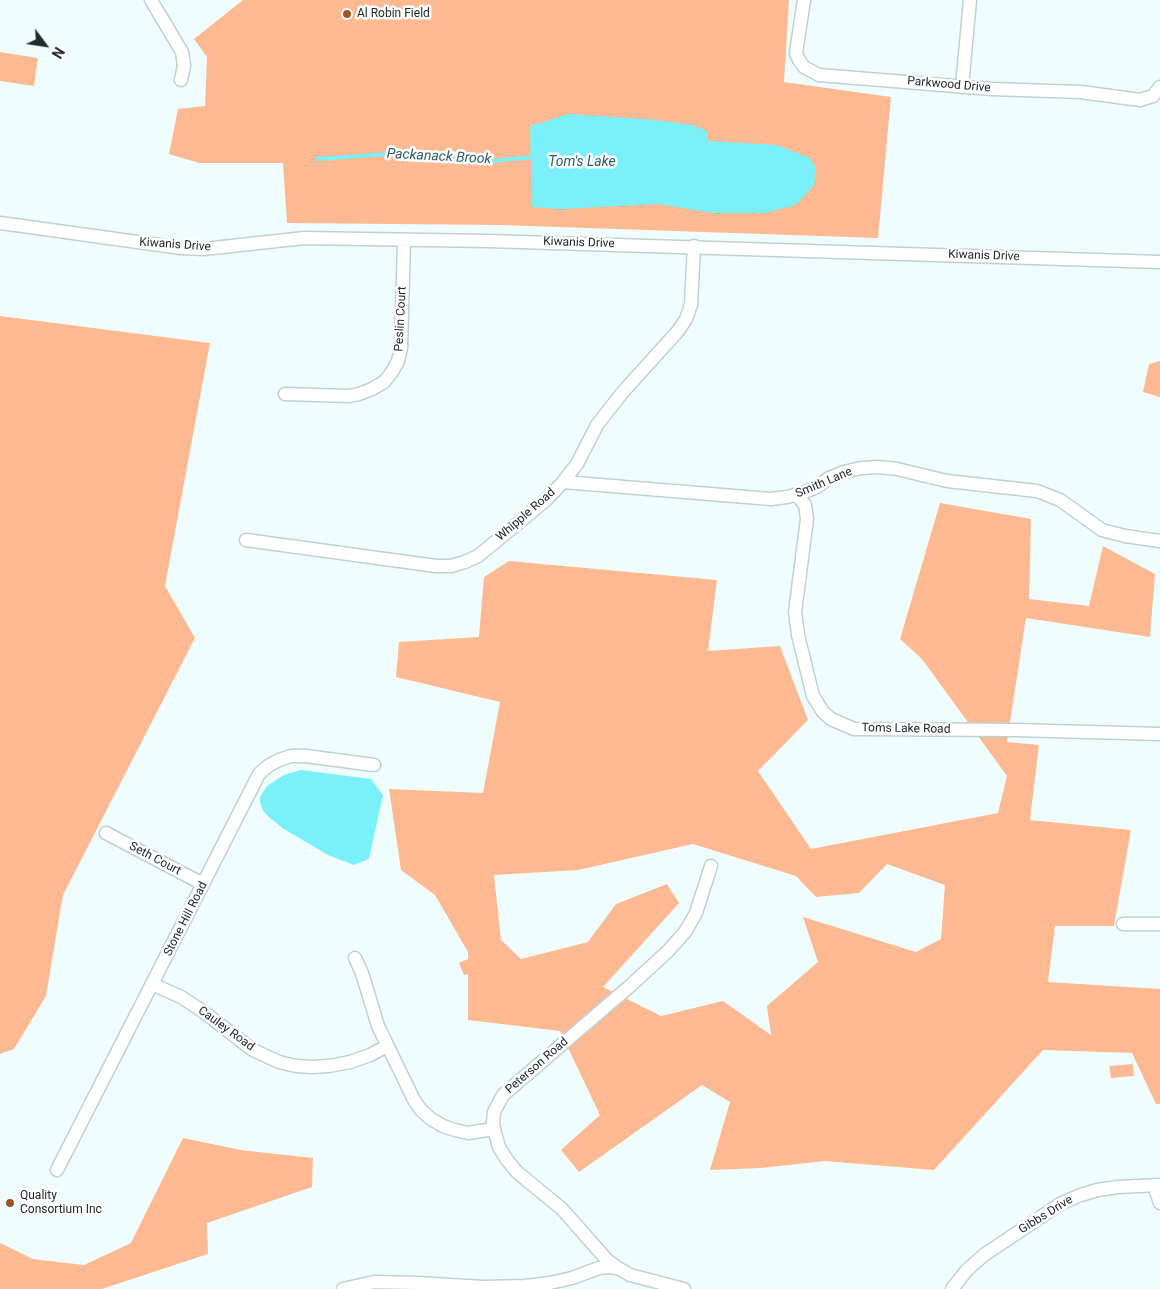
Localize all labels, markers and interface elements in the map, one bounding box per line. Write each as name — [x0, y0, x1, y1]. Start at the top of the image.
place label: Al Robin Field — [357, 7, 430, 21]
marker: Al Robin Field — [341, 8, 353, 20]
north arrow — [20, 20, 70, 70]
text: N — [48, 44, 67, 61]
street label: Parkwood Drive — [907, 74, 991, 96]
water label: Packanack Brook — [386, 146, 492, 168]
water label: Tom's Lake — [548, 154, 616, 170]
street label: Kiwanis Drive — [139, 235, 211, 255]
street label: Kiwanis Drive — [543, 235, 615, 251]
street label: Kiwanis Drive — [948, 248, 1020, 264]
street label: Peslin Court — [392, 286, 410, 352]
street label: Smith Lane — [794, 465, 854, 501]
street label: Whipple Road — [494, 485, 558, 545]
street label: Toms Lake Road — [861, 721, 951, 737]
street label: Seth Court — [127, 839, 183, 879]
street label: Stone Hill Road — [161, 879, 211, 959]
street label: Cauley Road — [195, 1004, 257, 1054]
street label: Peterson Road — [503, 1035, 571, 1097]
place label: Quality Consortium Inc — [20, 1189, 102, 1217]
street label: Gibbs Drive — [1016, 1193, 1076, 1237]
marker: Quality Consortium Inc — [4, 1197, 16, 1209]

